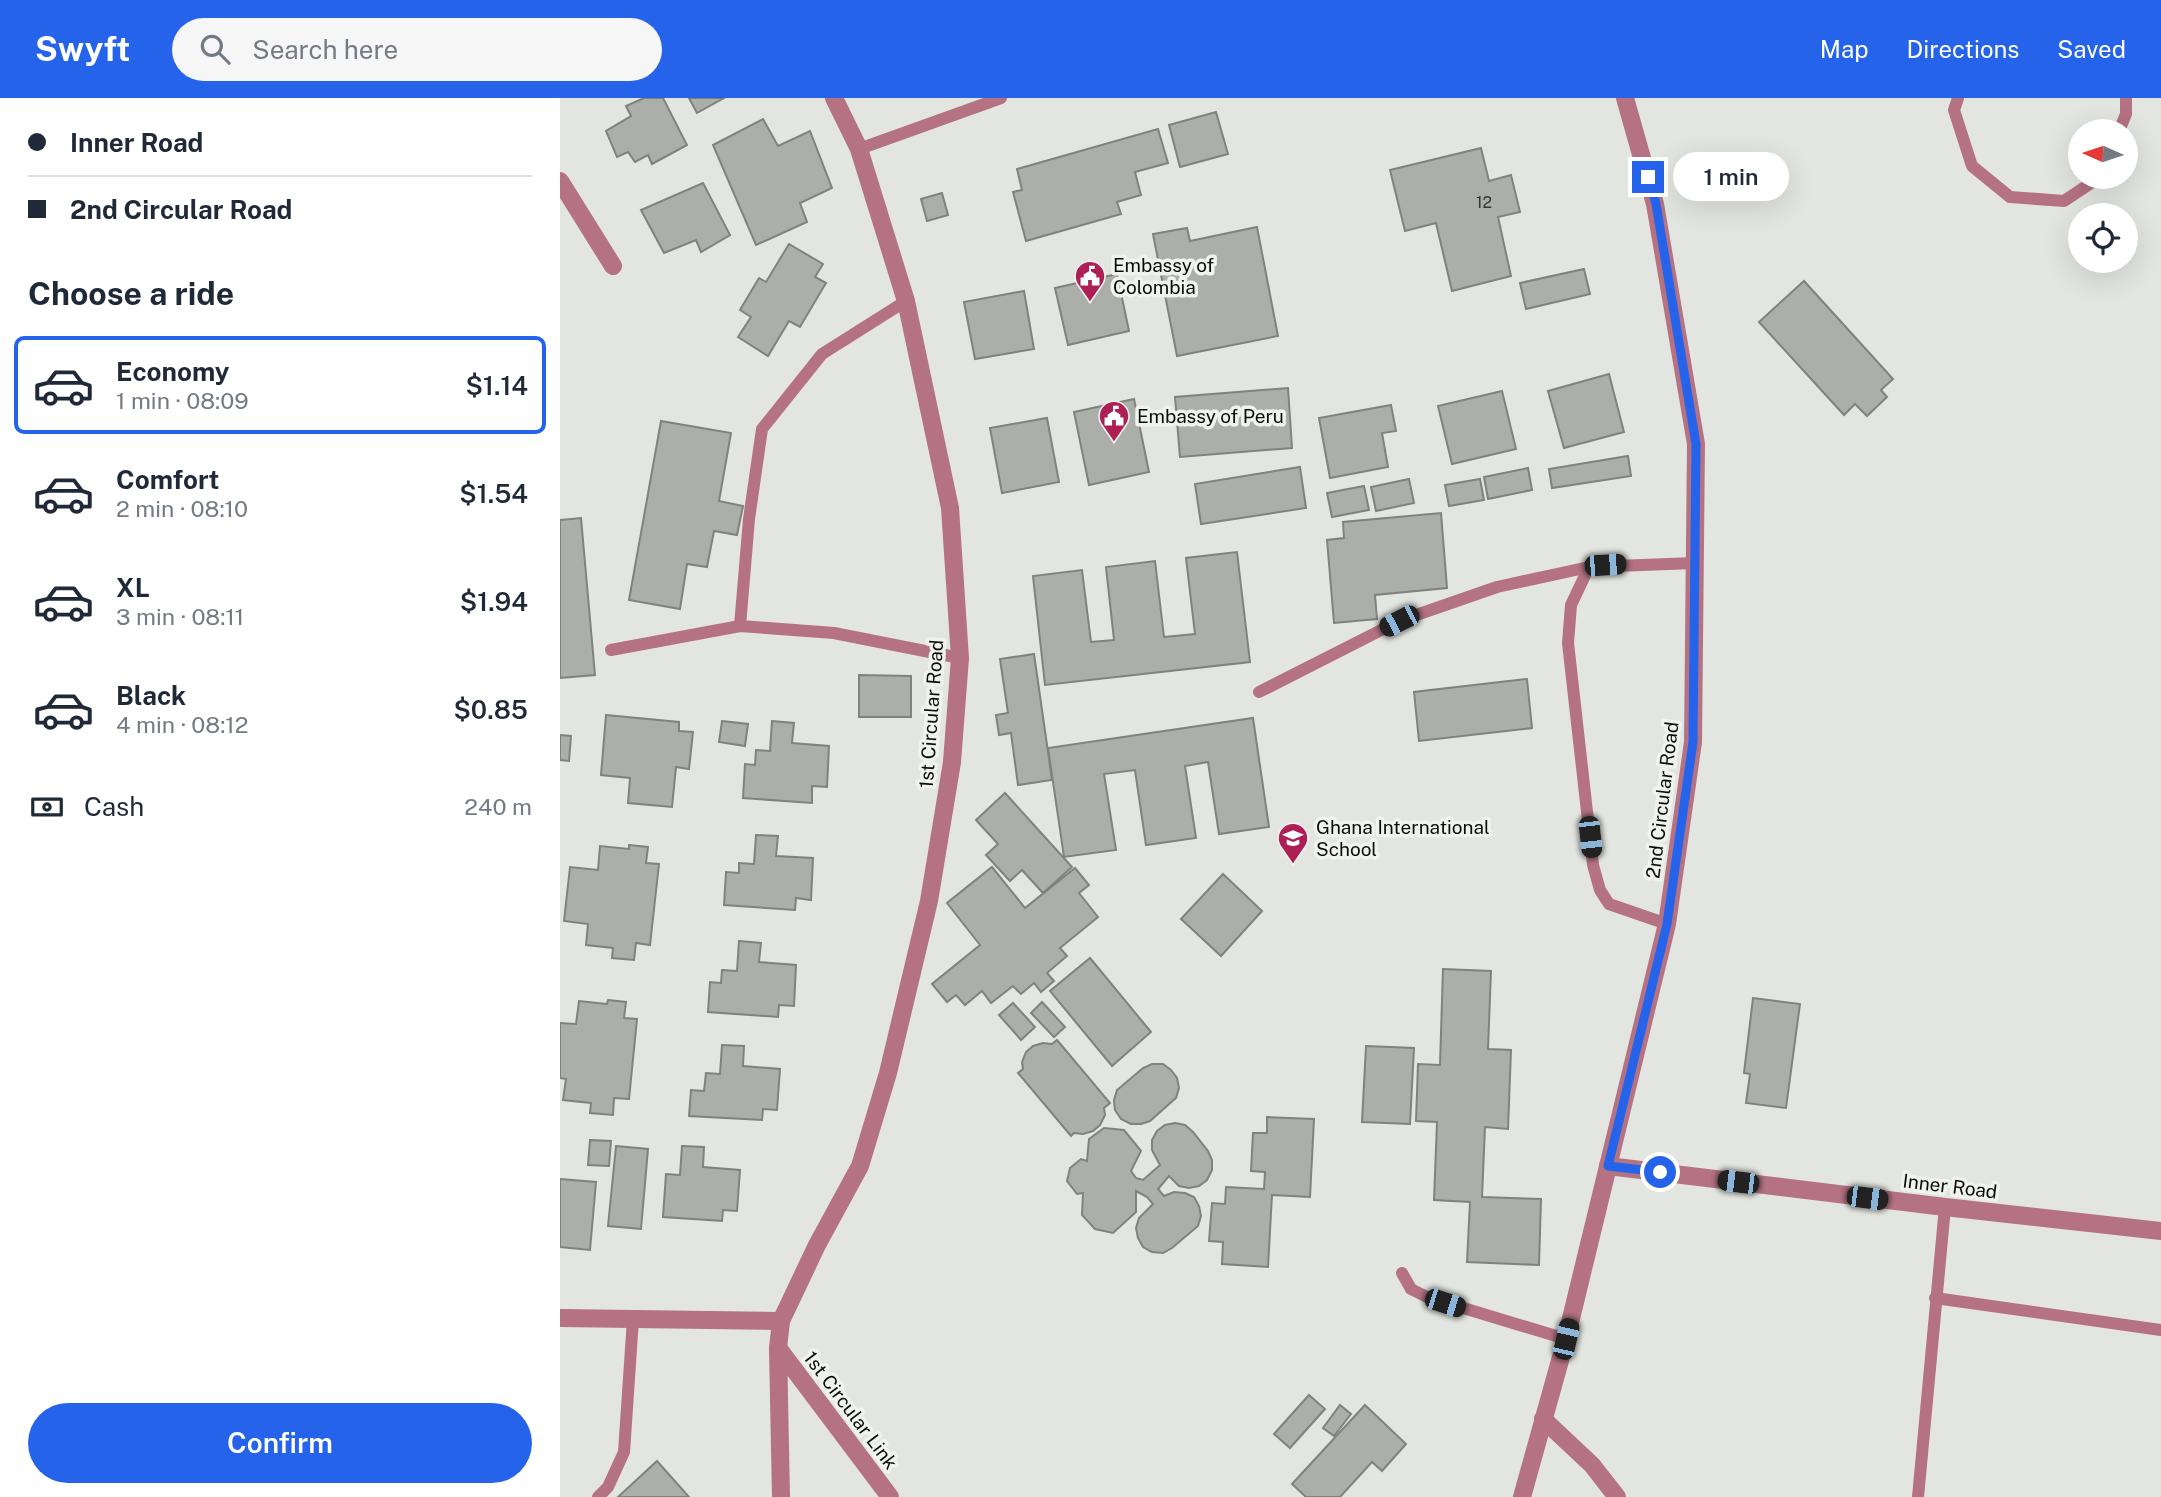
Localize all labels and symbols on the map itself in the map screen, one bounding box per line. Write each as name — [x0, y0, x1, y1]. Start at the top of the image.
north arrow — [2068, 119, 2138, 189]
callout: 1 min — [1672, 153, 1788, 202]
route end — [1632, 161, 1664, 193]
house number: 12 — [1476, 193, 1492, 212]
place label: Embassy of Colombia — [1113, 254, 1214, 298]
public building icon: Embassy of Colombia — [1073, 259, 1107, 303]
public building icon: Embassy of Peru — [1097, 399, 1131, 443]
place label: Embassy of Peru — [1137, 405, 1284, 427]
car — [1584, 553, 1627, 577]
car — [1376, 602, 1423, 640]
street label: 1st Circular Road — [915, 639, 947, 789]
street label: 2nd Circular Road — [1641, 720, 1683, 880]
car — [1578, 815, 1603, 859]
place label: Ghana International School — [1316, 816, 1490, 860]
school or university icon: Ghana International School — [1276, 821, 1310, 865]
route start — [1644, 1156, 1676, 1188]
car — [1716, 1169, 1761, 1195]
street label: Inner Road — [1901, 1169, 1999, 1203]
car — [1845, 1185, 1890, 1211]
car — [1422, 1287, 1469, 1319]
car — [1552, 1316, 1581, 1362]
street label: 1st Circular Link — [800, 1347, 903, 1473]

